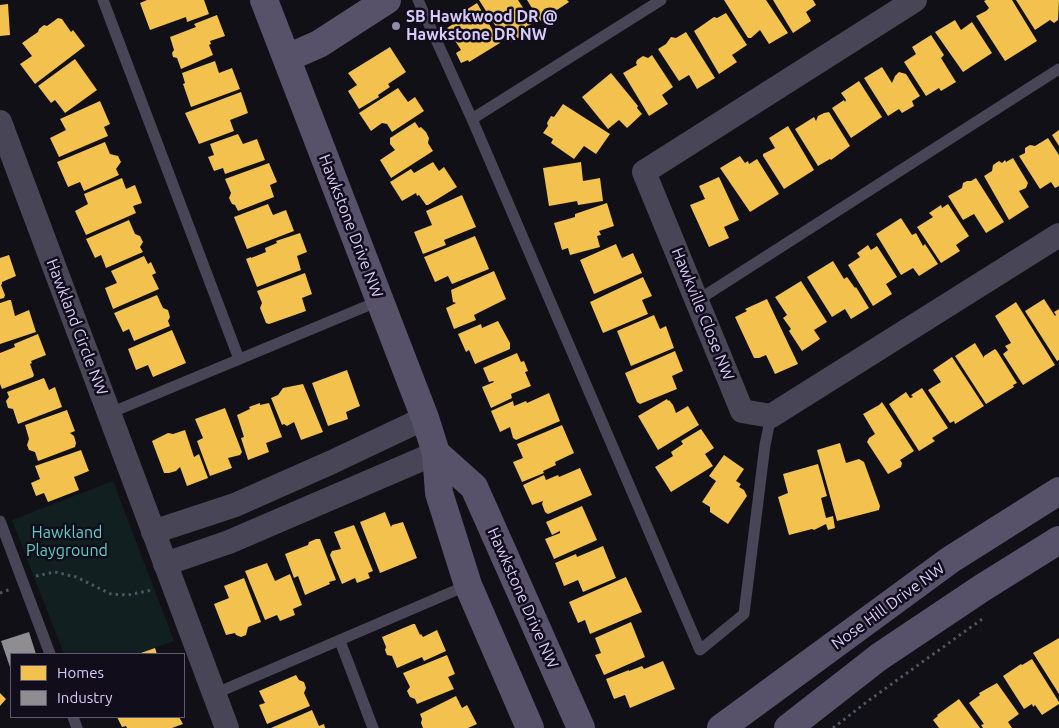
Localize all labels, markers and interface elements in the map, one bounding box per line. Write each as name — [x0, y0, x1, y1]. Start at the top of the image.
place label: SB Hawkwood DR @ Hawkstone DR NW — [406, 7, 558, 45]
marker: SB Hawkwood DR @ Hawkstone DR NW — [390, 20, 402, 32]
street label: Hawkstone Drive NW — [315, 152, 387, 300]
street label: Hawkville Close NW — [668, 245, 738, 383]
street label: Hawkland Circle NW — [42, 256, 112, 398]
park label: Hawkland Playground — [26, 523, 108, 561]
street label: Hawkstone Drive NW — [483, 525, 563, 671]
street label: Nose Hill Drive NW — [828, 559, 948, 653]
legend — [10, 653, 185, 718]
text: Homes — [57, 664, 104, 681]
text: Industry — [57, 689, 112, 706]

